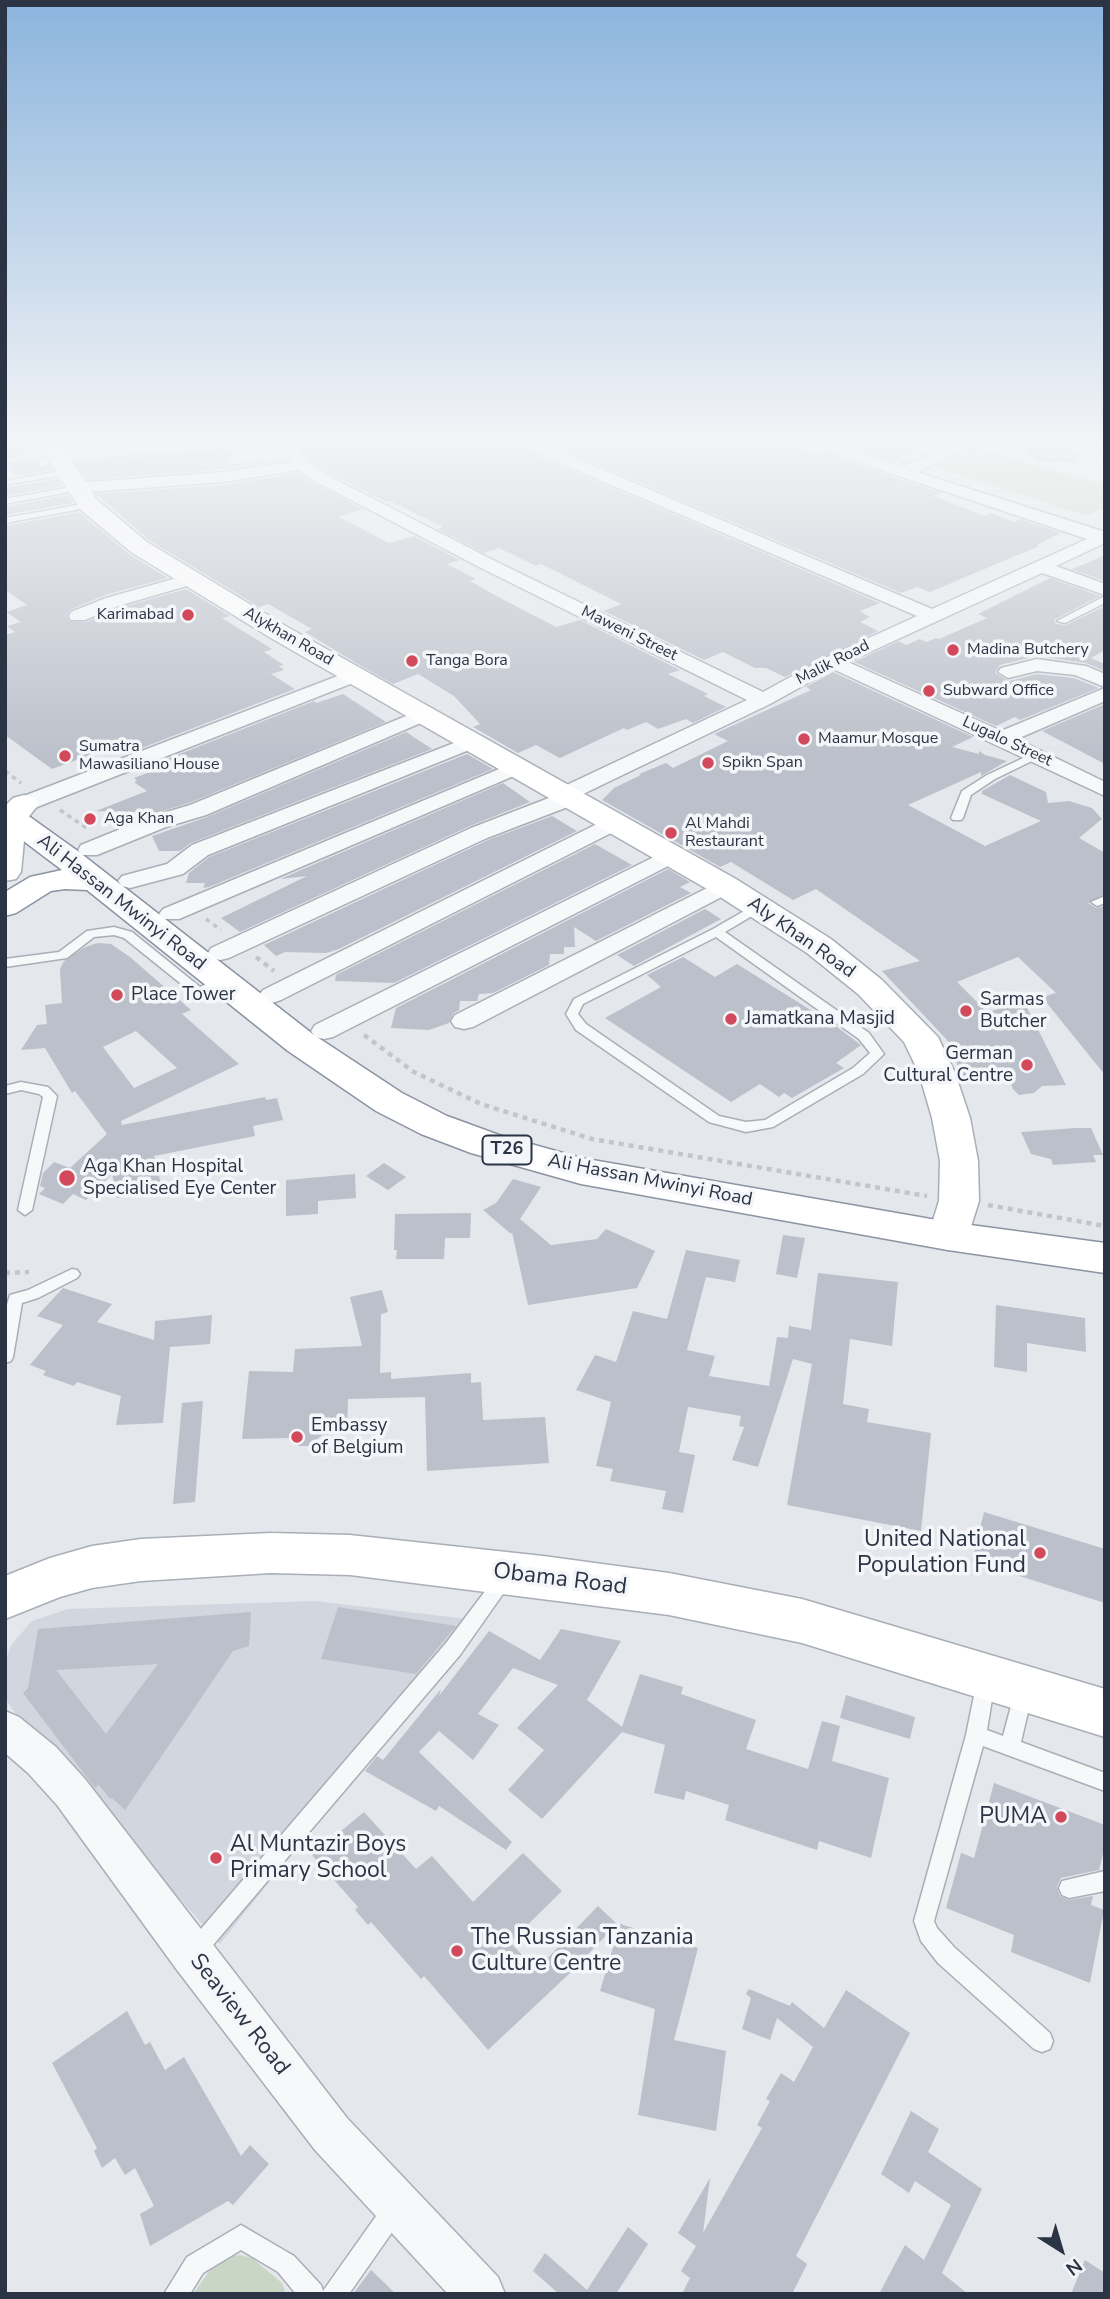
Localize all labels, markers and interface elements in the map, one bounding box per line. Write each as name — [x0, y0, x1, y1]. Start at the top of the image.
street label: Maweni Street — [578, 602, 680, 666]
street label: Alykhan Road — [240, 604, 336, 670]
place label: Karimabad — [97, 605, 174, 625]
marker: Karimabad — [180, 607, 196, 623]
street label: Malik Road — [793, 636, 873, 690]
place label: Madina Butchery — [967, 640, 1089, 660]
marker: Madina Butchery — [945, 642, 961, 658]
place label: Tanga Bora — [426, 651, 508, 671]
marker: Tanga Bora — [404, 653, 420, 669]
place label: Subward Office — [943, 681, 1054, 701]
marker: Subward Office — [921, 683, 937, 699]
street label: Lugalo Street — [959, 713, 1055, 771]
place label: Maamur Mosque — [818, 729, 938, 749]
marker: Maamur Mosque — [796, 731, 812, 747]
place label: Sumatra Mawasiliano House — [79, 737, 220, 775]
marker: Sumatra Mawasiliano House — [57, 748, 73, 764]
place label: Spikn Span — [722, 753, 803, 773]
marker: Spikn Span — [700, 755, 716, 771]
place label: Aga Khan — [104, 809, 174, 829]
marker: Aga Khan — [82, 811, 98, 827]
place label: Al Mahdi Restaurant — [685, 814, 764, 852]
marker: Al Mahdi Restaurant — [663, 825, 679, 841]
street label: Ali Hassan Mwinyi Road — [32, 830, 210, 976]
street label: Aly Khan Road — [743, 892, 859, 984]
place label: Place Tower — [131, 984, 235, 1006]
marker: Place Tower — [109, 987, 125, 1003]
place label: Sarmas Butcher — [980, 989, 1047, 1033]
marker: Sarmas Butcher — [958, 1003, 974, 1019]
place label: Jamatkana Masjid — [745, 1008, 895, 1030]
marker: Jamatkana Masjid — [723, 1011, 739, 1027]
place label: German Cultural Centre — [883, 1043, 1013, 1087]
marker: German Cultural Centre — [1019, 1057, 1035, 1073]
road number: T26 — [482, 1135, 532, 1164]
street label: Ali Hassan Mwinyi Road — [546, 1150, 754, 1212]
place label: Aga Khan Hospital Specialised Eye Center — [83, 1156, 276, 1200]
marker: Aga Khan Hospital Specialised Eye Center — [57, 1168, 77, 1188]
place label: Embassy of Belgium — [311, 1415, 404, 1459]
marker: Embassy of Belgium — [289, 1429, 305, 1445]
place label: United National Population Fund — [857, 1526, 1026, 1580]
marker: United National Population Fund — [1032, 1545, 1048, 1561]
street label: Obama Road — [492, 1558, 628, 1602]
place label: PUMA — [979, 1803, 1047, 1831]
marker: PUMA — [1053, 1809, 1069, 1825]
place label: Al Muntazir Boys Primary School — [230, 1831, 406, 1885]
marker: Al Muntazir Boys Primary School — [208, 1850, 224, 1866]
place label: The Russian Tanzania Culture Centre — [471, 1924, 694, 1978]
marker: The Russian Tanzania Culture Centre — [449, 1943, 465, 1959]
street label: Seaview Road — [183, 1949, 295, 2081]
north arrow — [1026, 2215, 1096, 2285]
text: N — [1060, 2252, 1087, 2281]

